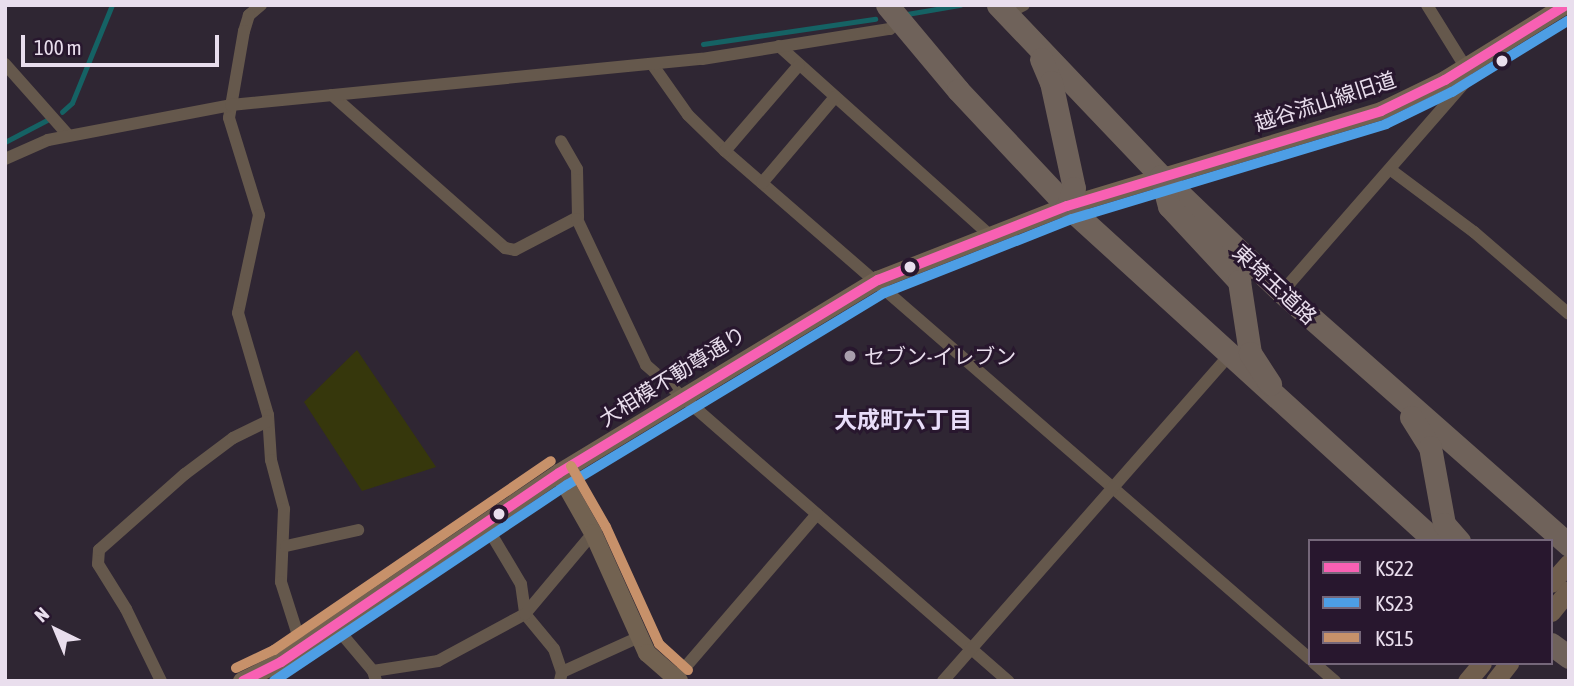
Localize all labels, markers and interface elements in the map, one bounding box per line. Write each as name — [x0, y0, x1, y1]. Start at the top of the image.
scale bar — [24, 21, 222, 65]
text: 100 m — [34, 35, 82, 59]
unlabelled marker — [1495, 54, 1509, 68]
street label: 越谷流山線旧道 — [1251, 66, 1399, 136]
street label: 東埼玉道路 — [1228, 239, 1322, 329]
unlabelled marker — [903, 260, 917, 274]
street label: 大相模不動尊通り — [594, 321, 750, 431]
place label: セブン-イレブン — [864, 343, 1016, 369]
marker: セブン-イレブン — [842, 348, 858, 364]
district label: 大成町六丁目 — [834, 406, 972, 434]
unlabelled marker — [492, 507, 506, 521]
legend — [1308, 539, 1553, 665]
text: KS22 — [1375, 556, 1414, 580]
text: KS23 — [1375, 591, 1414, 615]
north arrow — [21, 595, 91, 665]
text: N — [30, 603, 53, 627]
text: KS15 — [1375, 626, 1414, 650]

